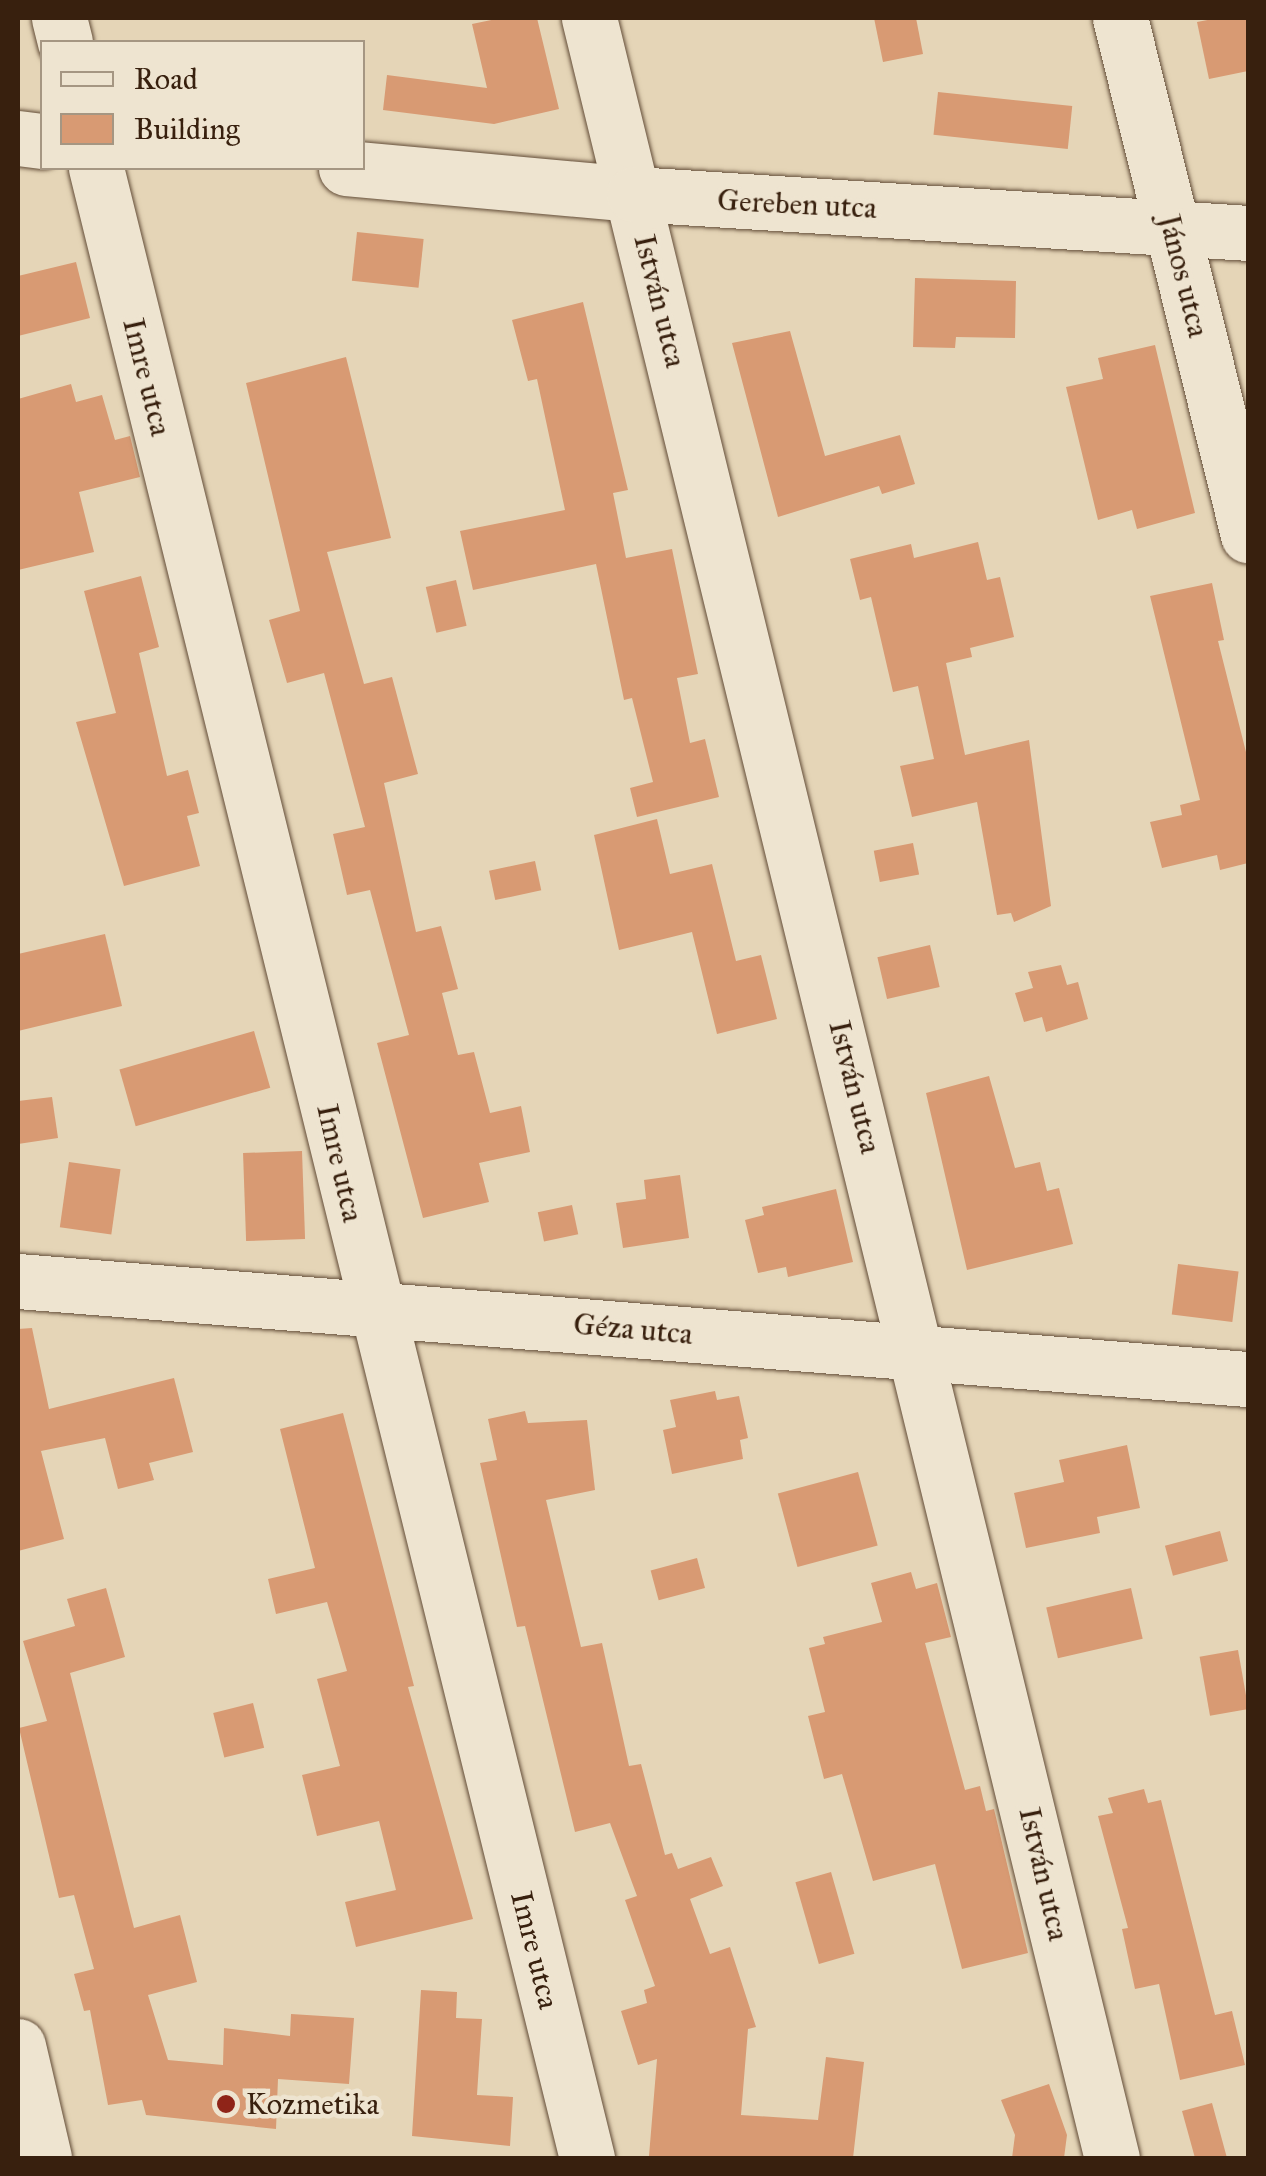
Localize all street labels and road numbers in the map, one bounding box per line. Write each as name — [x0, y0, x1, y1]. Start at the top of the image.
street label: Gereben utca — [716, 182, 878, 226]
street label: János utca — [1151, 211, 1217, 341]
street label: István utca — [626, 231, 694, 371]
street label: Imre utca — [115, 314, 179, 440]
street label: István utca — [821, 1017, 889, 1157]
street label: Imre utca — [309, 1100, 371, 1226]
street label: Géza utca — [572, 1306, 694, 1352]
street label: István utca — [1011, 1804, 1077, 1944]
street label: Imre utca — [503, 1887, 567, 2013]

